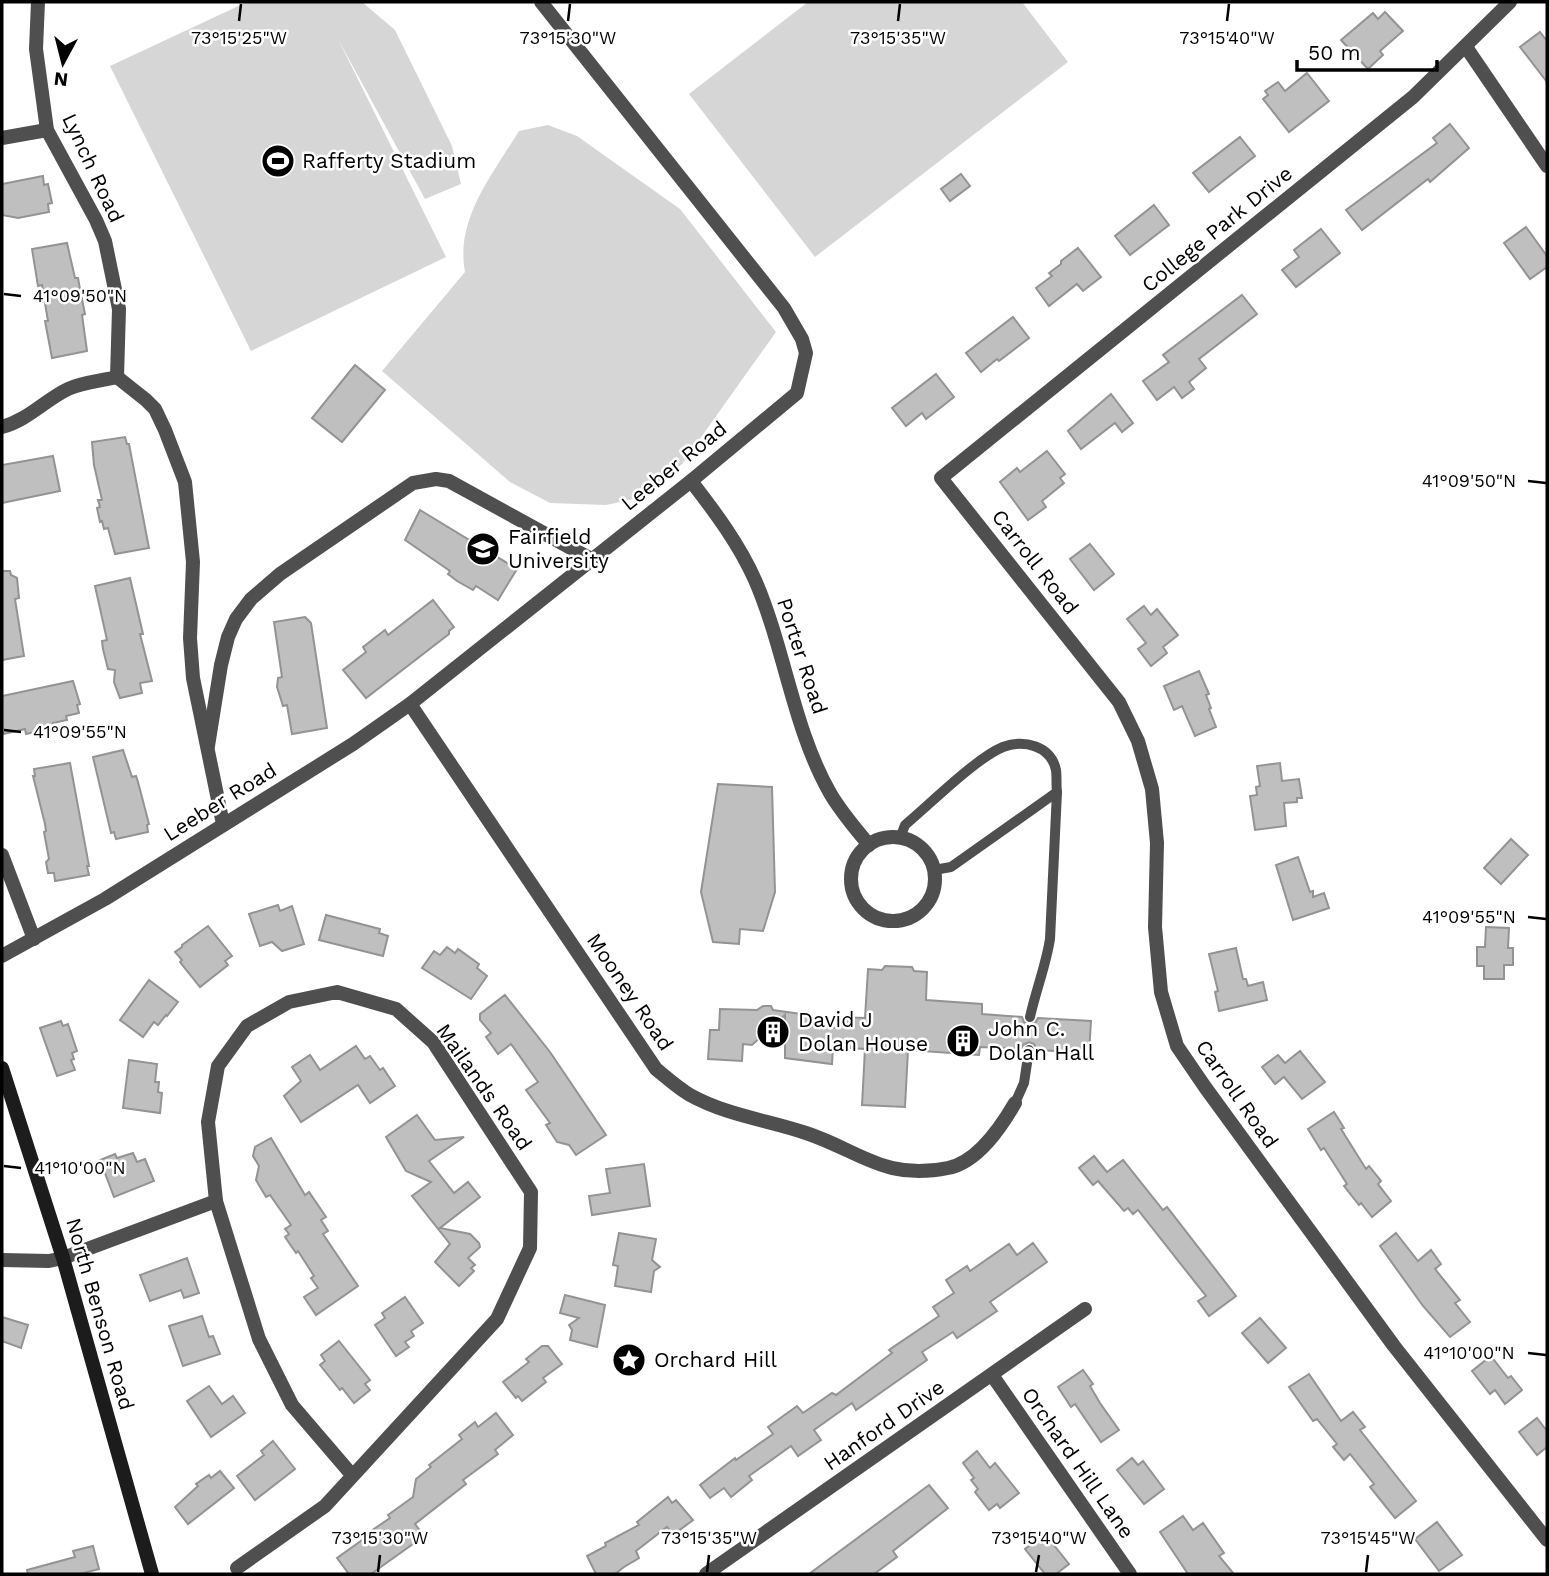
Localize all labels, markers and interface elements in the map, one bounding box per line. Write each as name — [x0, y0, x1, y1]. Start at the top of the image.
text: 73°15'25"W — [191, 27, 287, 48]
text: 73°15'30"W — [520, 27, 616, 48]
text: 73°15'35"W — [850, 27, 946, 48]
text: 73°15'40"W — [1179, 27, 1275, 48]
north arrow — [28, 28, 98, 98]
scale bar — [1297, 28, 1437, 72]
text: 50 m — [1308, 40, 1360, 65]
text: N — [53, 67, 69, 92]
street label: Lynch Road — [57, 109, 130, 226]
sports icon: Rafferty Stadium — [259, 142, 297, 180]
place label: Rafferty Stadium — [302, 148, 476, 173]
street label: College Park Drive — [1136, 160, 1297, 297]
text: 41°09'50"N — [33, 285, 127, 306]
street label: Leeber Road — [616, 416, 731, 516]
text: 41°09'50"N — [1422, 470, 1516, 491]
street label: Carroll Road — [987, 504, 1084, 619]
place label: Fairfield University — [508, 524, 609, 573]
school or university icon: Fairfield University — [464, 530, 502, 568]
street label: Porter Road — [772, 595, 833, 717]
text: 41°09'55"N — [33, 721, 127, 742]
street label: Leeber Road — [159, 757, 281, 846]
text: 41°09'55"N — [1422, 906, 1516, 927]
street label: Mooney Road — [582, 928, 679, 1055]
place label: David J Dolan House — [798, 1007, 928, 1056]
building icon: David J Dolan House — [754, 1013, 792, 1051]
place label: John C. Dolan Hall — [988, 1016, 1095, 1065]
street label: Mailands Road — [431, 1018, 537, 1155]
building icon: John C. Dolan Hall — [944, 1022, 982, 1060]
street label: Carroll Road — [1191, 1035, 1284, 1153]
text: 41°10'00"N — [34, 1157, 126, 1178]
street label: North Benson Road — [61, 1215, 140, 1413]
place icon: Orchard Hill — [610, 1341, 648, 1379]
text: 41°10'00"N — [1423, 1342, 1515, 1363]
place label: Orchard Hill — [654, 1347, 777, 1372]
street label: Hanford Drive — [819, 1374, 949, 1475]
street label: Orchard Hill Lane — [1017, 1382, 1140, 1543]
text: 73°15'30"W — [332, 1527, 428, 1548]
text: 73°15'35"W — [661, 1527, 757, 1548]
text: 73°15'40"W — [991, 1527, 1087, 1548]
text: 73°15'45"W — [1321, 1527, 1415, 1548]

